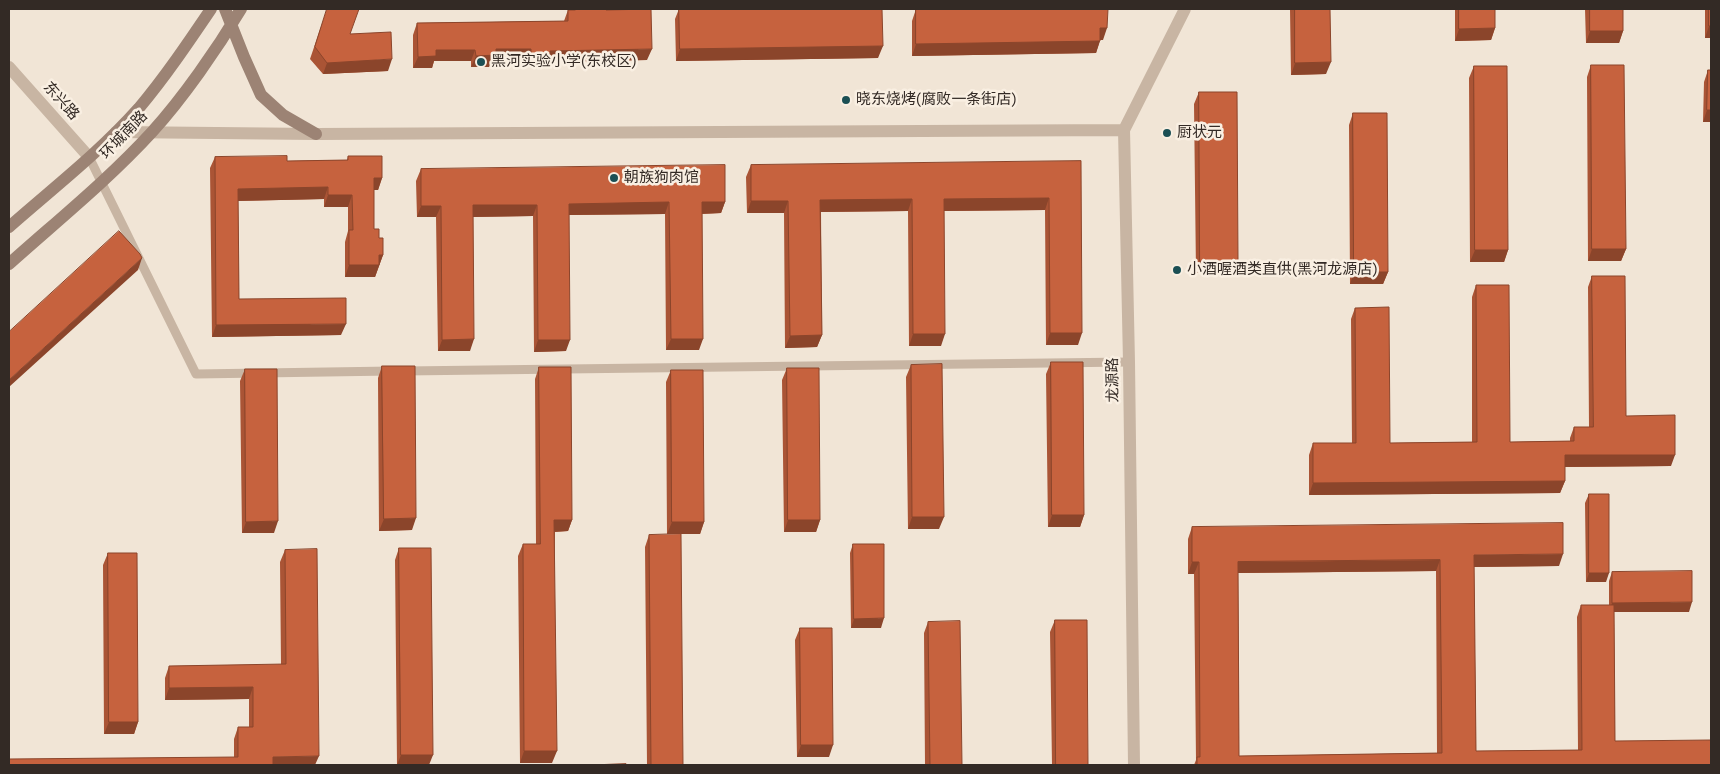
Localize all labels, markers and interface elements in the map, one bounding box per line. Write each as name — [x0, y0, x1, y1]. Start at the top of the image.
place label: 黑河实验小学(东校区) — [491, 53, 636, 71]
marker: 黑河实验小学(东校区) — [475, 56, 487, 68]
street label: 东兴路 — [39, 78, 83, 124]
place label: 晓东烧烤(腐败一条街店) — [856, 91, 1016, 109]
marker: 晓东烧烤(腐败一条街店) — [840, 94, 852, 106]
street label: 环城南路 — [97, 107, 151, 163]
place label: 厨状元 — [1177, 124, 1222, 142]
marker: 厨状元 — [1161, 127, 1173, 139]
place label: 朝族狗肉馆 — [624, 169, 699, 187]
marker: 朝族狗肉馆 — [608, 172, 620, 184]
place label: 小酒喔酒类直供(黑河龙源店) — [1187, 261, 1377, 279]
marker: 小酒喔酒类直供(黑河龙源店) — [1171, 264, 1183, 276]
street label: 龙源路 — [1104, 357, 1122, 403]

